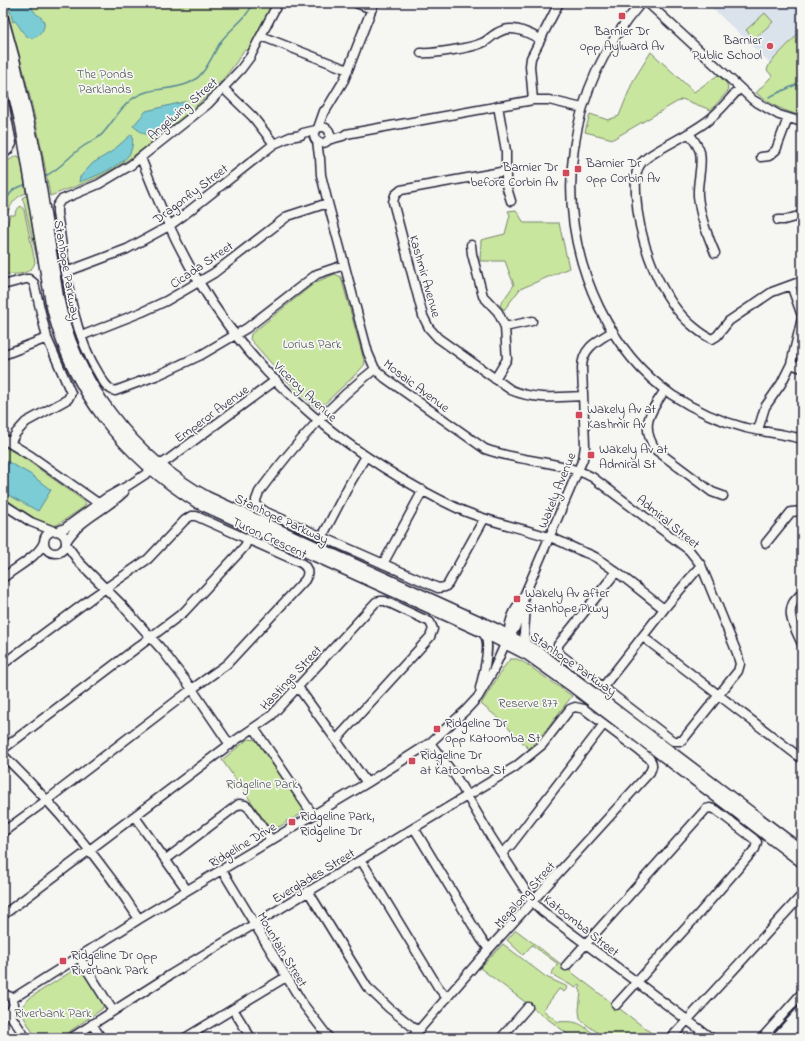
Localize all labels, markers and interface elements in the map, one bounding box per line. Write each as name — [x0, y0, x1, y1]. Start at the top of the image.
marker: Barnier Dr opp Aylward Av — [617, 11, 627, 21]
place label: Barnier Dr opp Aylward Av — [580, 22, 665, 57]
place label: Barnier Public School — [692, 31, 763, 65]
marker: Barnier Public School — [765, 41, 775, 51]
park label: The Ponds Parklands — [77, 65, 134, 99]
street label: Angelwing Street — [144, 73, 223, 146]
place label: Barnier Dr opp Corbin Av — [585, 154, 661, 188]
place label: Barnier Dr before Corbin Av — [470, 158, 559, 192]
street label: Dragonfly Street — [149, 159, 233, 230]
marker: Barnier Dr opp Corbin Av — [573, 164, 583, 174]
marker: Barnier Dr before Corbin Av — [561, 168, 571, 178]
street label: Stanhope Parkway — [47, 219, 85, 322]
street label: Kashmir Avenue — [404, 233, 445, 320]
street label: Cicada Street — [166, 237, 238, 293]
park label: Lorius Park — [283, 335, 342, 354]
street label: Mosaic Avenue — [379, 355, 453, 418]
street label: Viceroy Avenue — [268, 357, 341, 427]
street label: Emperor Avenue — [171, 381, 253, 448]
place label: Wakely Av at Kashmir Av — [587, 400, 657, 434]
marker: Wakely Av at Kashmir Av — [574, 410, 584, 420]
place label: Wakely Av at Admiral St — [599, 440, 669, 474]
street label: Wakely Avenue — [534, 450, 582, 532]
marker: Wakely Av at Admiral St — [586, 450, 596, 460]
street label: Stanhope Parkway — [231, 489, 331, 550]
street label: Admiral Street — [632, 491, 704, 554]
street label: Turon Crescent — [229, 513, 310, 564]
place label: Wakely Av after Stanhope Pkwy — [525, 584, 610, 619]
marker: Wakely Av after Stanhope Pkwy — [512, 594, 522, 604]
street label: Stanhope Parkway — [526, 627, 620, 702]
street label: Hastings Street — [256, 641, 327, 715]
park label: Reserve 877 — [498, 694, 558, 713]
place label: Ridgeline Dr opp Katoomba St — [445, 714, 541, 748]
marker: Ridgeline Dr opp Katoomba St — [432, 724, 442, 734]
place label: Ridgeline Dr at Katoomba St — [420, 746, 506, 780]
marker: Ridgeline Dr at Katoomba St — [407, 756, 417, 766]
park label: Ridgeline Park — [226, 775, 298, 795]
place label: Ridgeline Park, Ridgeline Dr — [300, 807, 374, 842]
marker: Ridgeline Park, Ridgeline Dr — [287, 817, 297, 827]
street label: Ridgeline Drive — [205, 818, 281, 874]
street label: Everglades Street — [269, 844, 360, 909]
street label: Megalong Street — [490, 857, 561, 933]
street label: Katoomba Street — [539, 891, 623, 962]
street label: Mountain Street — [252, 909, 312, 991]
place label: Ridgeline Dr opp Riverbank Park — [71, 946, 157, 980]
marker: Ridgeline Dr opp Riverbank Park — [58, 956, 68, 966]
park label: Riverbank Park — [14, 1004, 92, 1023]

